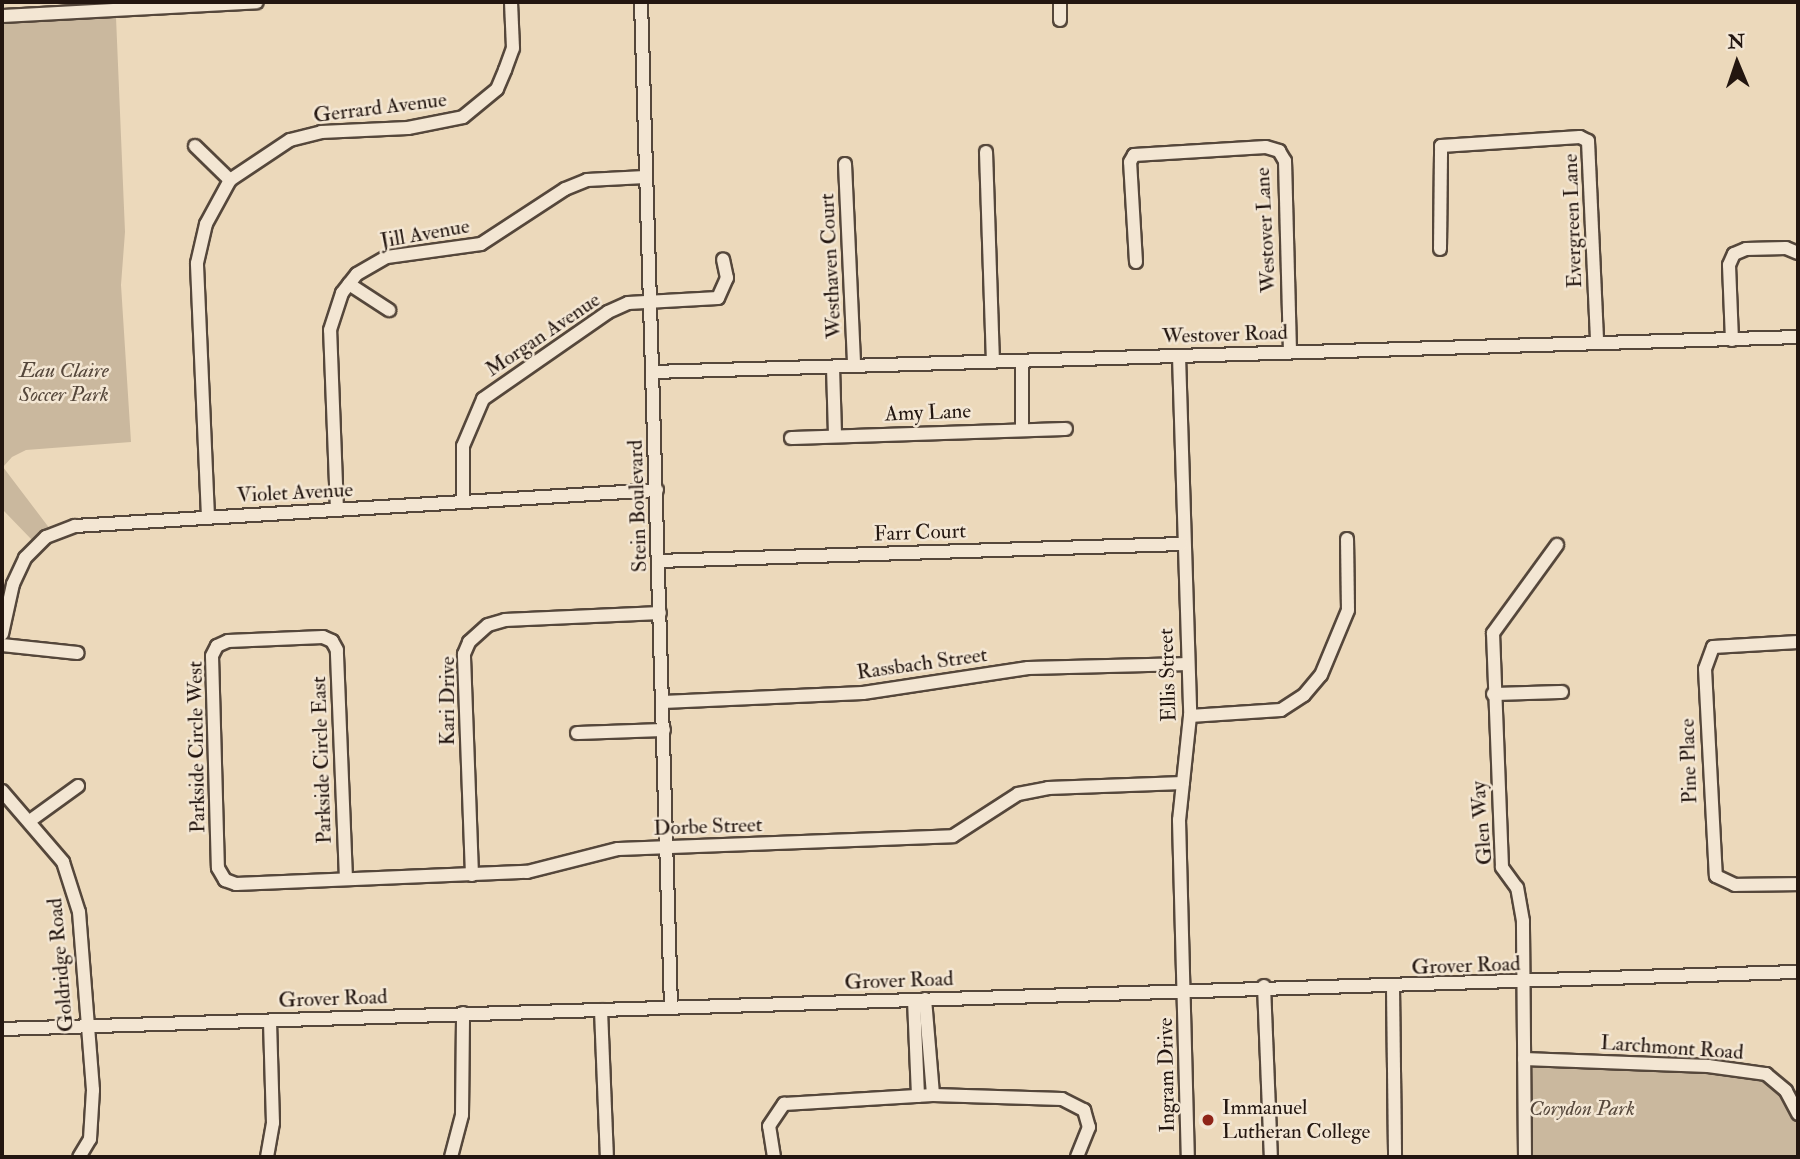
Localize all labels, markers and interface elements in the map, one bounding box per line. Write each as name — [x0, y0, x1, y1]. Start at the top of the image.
north arrow — [1702, 28, 1772, 98]
text: N — [1727, 30, 1745, 54]
street label: Gerrard Avenue — [312, 87, 448, 129]
street label: Evergreen Lane — [1558, 153, 1588, 289]
street label: Westover Lane — [1250, 167, 1282, 293]
street label: Westhaven Court — [815, 193, 847, 339]
street label: Jill Avenue — [379, 214, 471, 254]
street label: Morgan Avenue — [481, 287, 605, 383]
street label: Westover Road — [1162, 320, 1288, 350]
park label: Eau Claire Soccer Park — [19, 358, 109, 408]
street label: Amy Lane — [884, 399, 972, 427]
street label: Stein Boulevard — [623, 439, 653, 573]
street label: Violet Avenue — [236, 477, 354, 509]
street label: Farr Court — [873, 519, 967, 547]
street label: Ellis Street — [1154, 628, 1182, 722]
street label: Rassbach Street — [855, 642, 989, 686]
street label: Kari Drive — [435, 656, 461, 746]
street label: Parkside Circle West — [183, 661, 211, 833]
street label: Parkside Circle East — [306, 676, 338, 844]
street label: Pine Place — [1675, 718, 1703, 804]
street label: Glen Way — [1466, 780, 1498, 866]
street label: Dorbe Street — [653, 813, 763, 841]
street label: Goldridge Road — [43, 897, 79, 1033]
street label: Grover Road — [1411, 952, 1521, 980]
street label: Grover Road — [844, 967, 954, 995]
street label: Grover Road — [278, 985, 388, 1013]
street label: Ingram Drive — [1153, 1017, 1181, 1133]
street label: Larchmont Road — [1600, 1030, 1744, 1066]
place label: Immanuel Lutheran College — [1222, 1095, 1370, 1145]
park label: Corydon Park — [1529, 1096, 1635, 1122]
marker: Immanuel Lutheran College — [1200, 1112, 1216, 1128]

